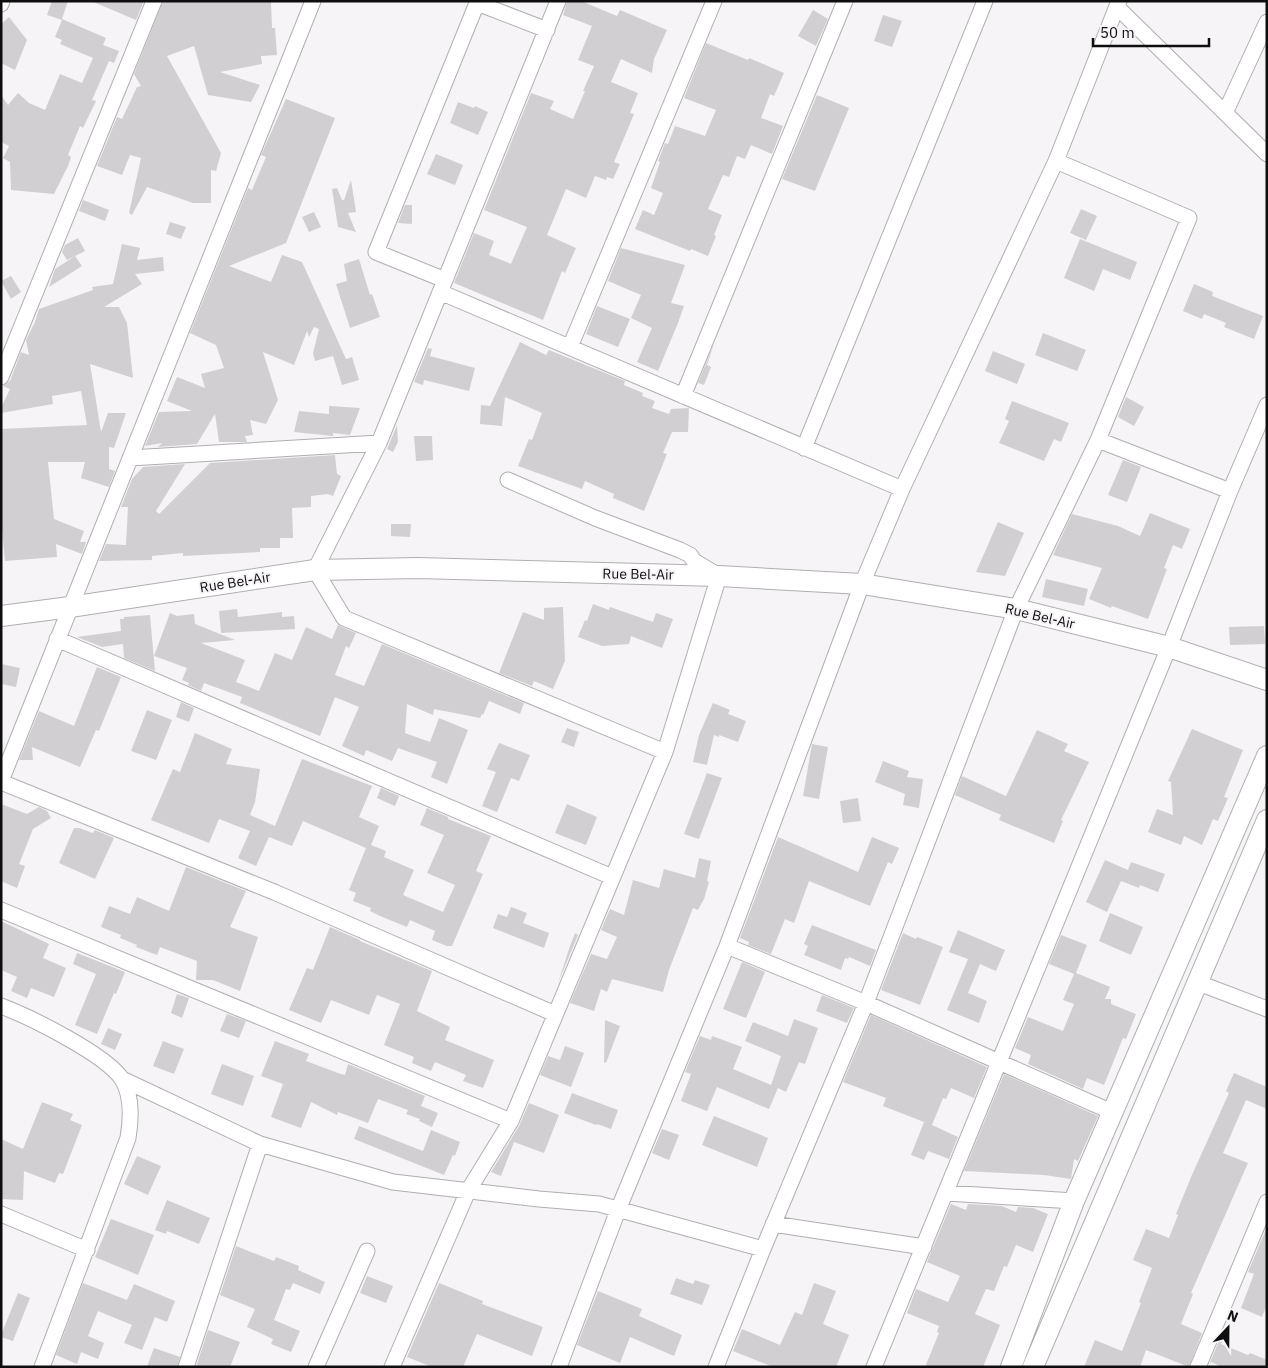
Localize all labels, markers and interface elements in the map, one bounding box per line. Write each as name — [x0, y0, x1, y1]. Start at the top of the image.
scale bar — [1093, 15, 1209, 47]
text: 50 m — [1100, 23, 1135, 42]
street label: Rue Bel-Air — [602, 564, 674, 584]
street label: Rue Bel-Air — [198, 568, 272, 596]
street label: Rue Bel-Air — [1003, 599, 1077, 633]
north arrow — [1203, 1303, 1253, 1353]
text: N — [1225, 1306, 1241, 1326]

